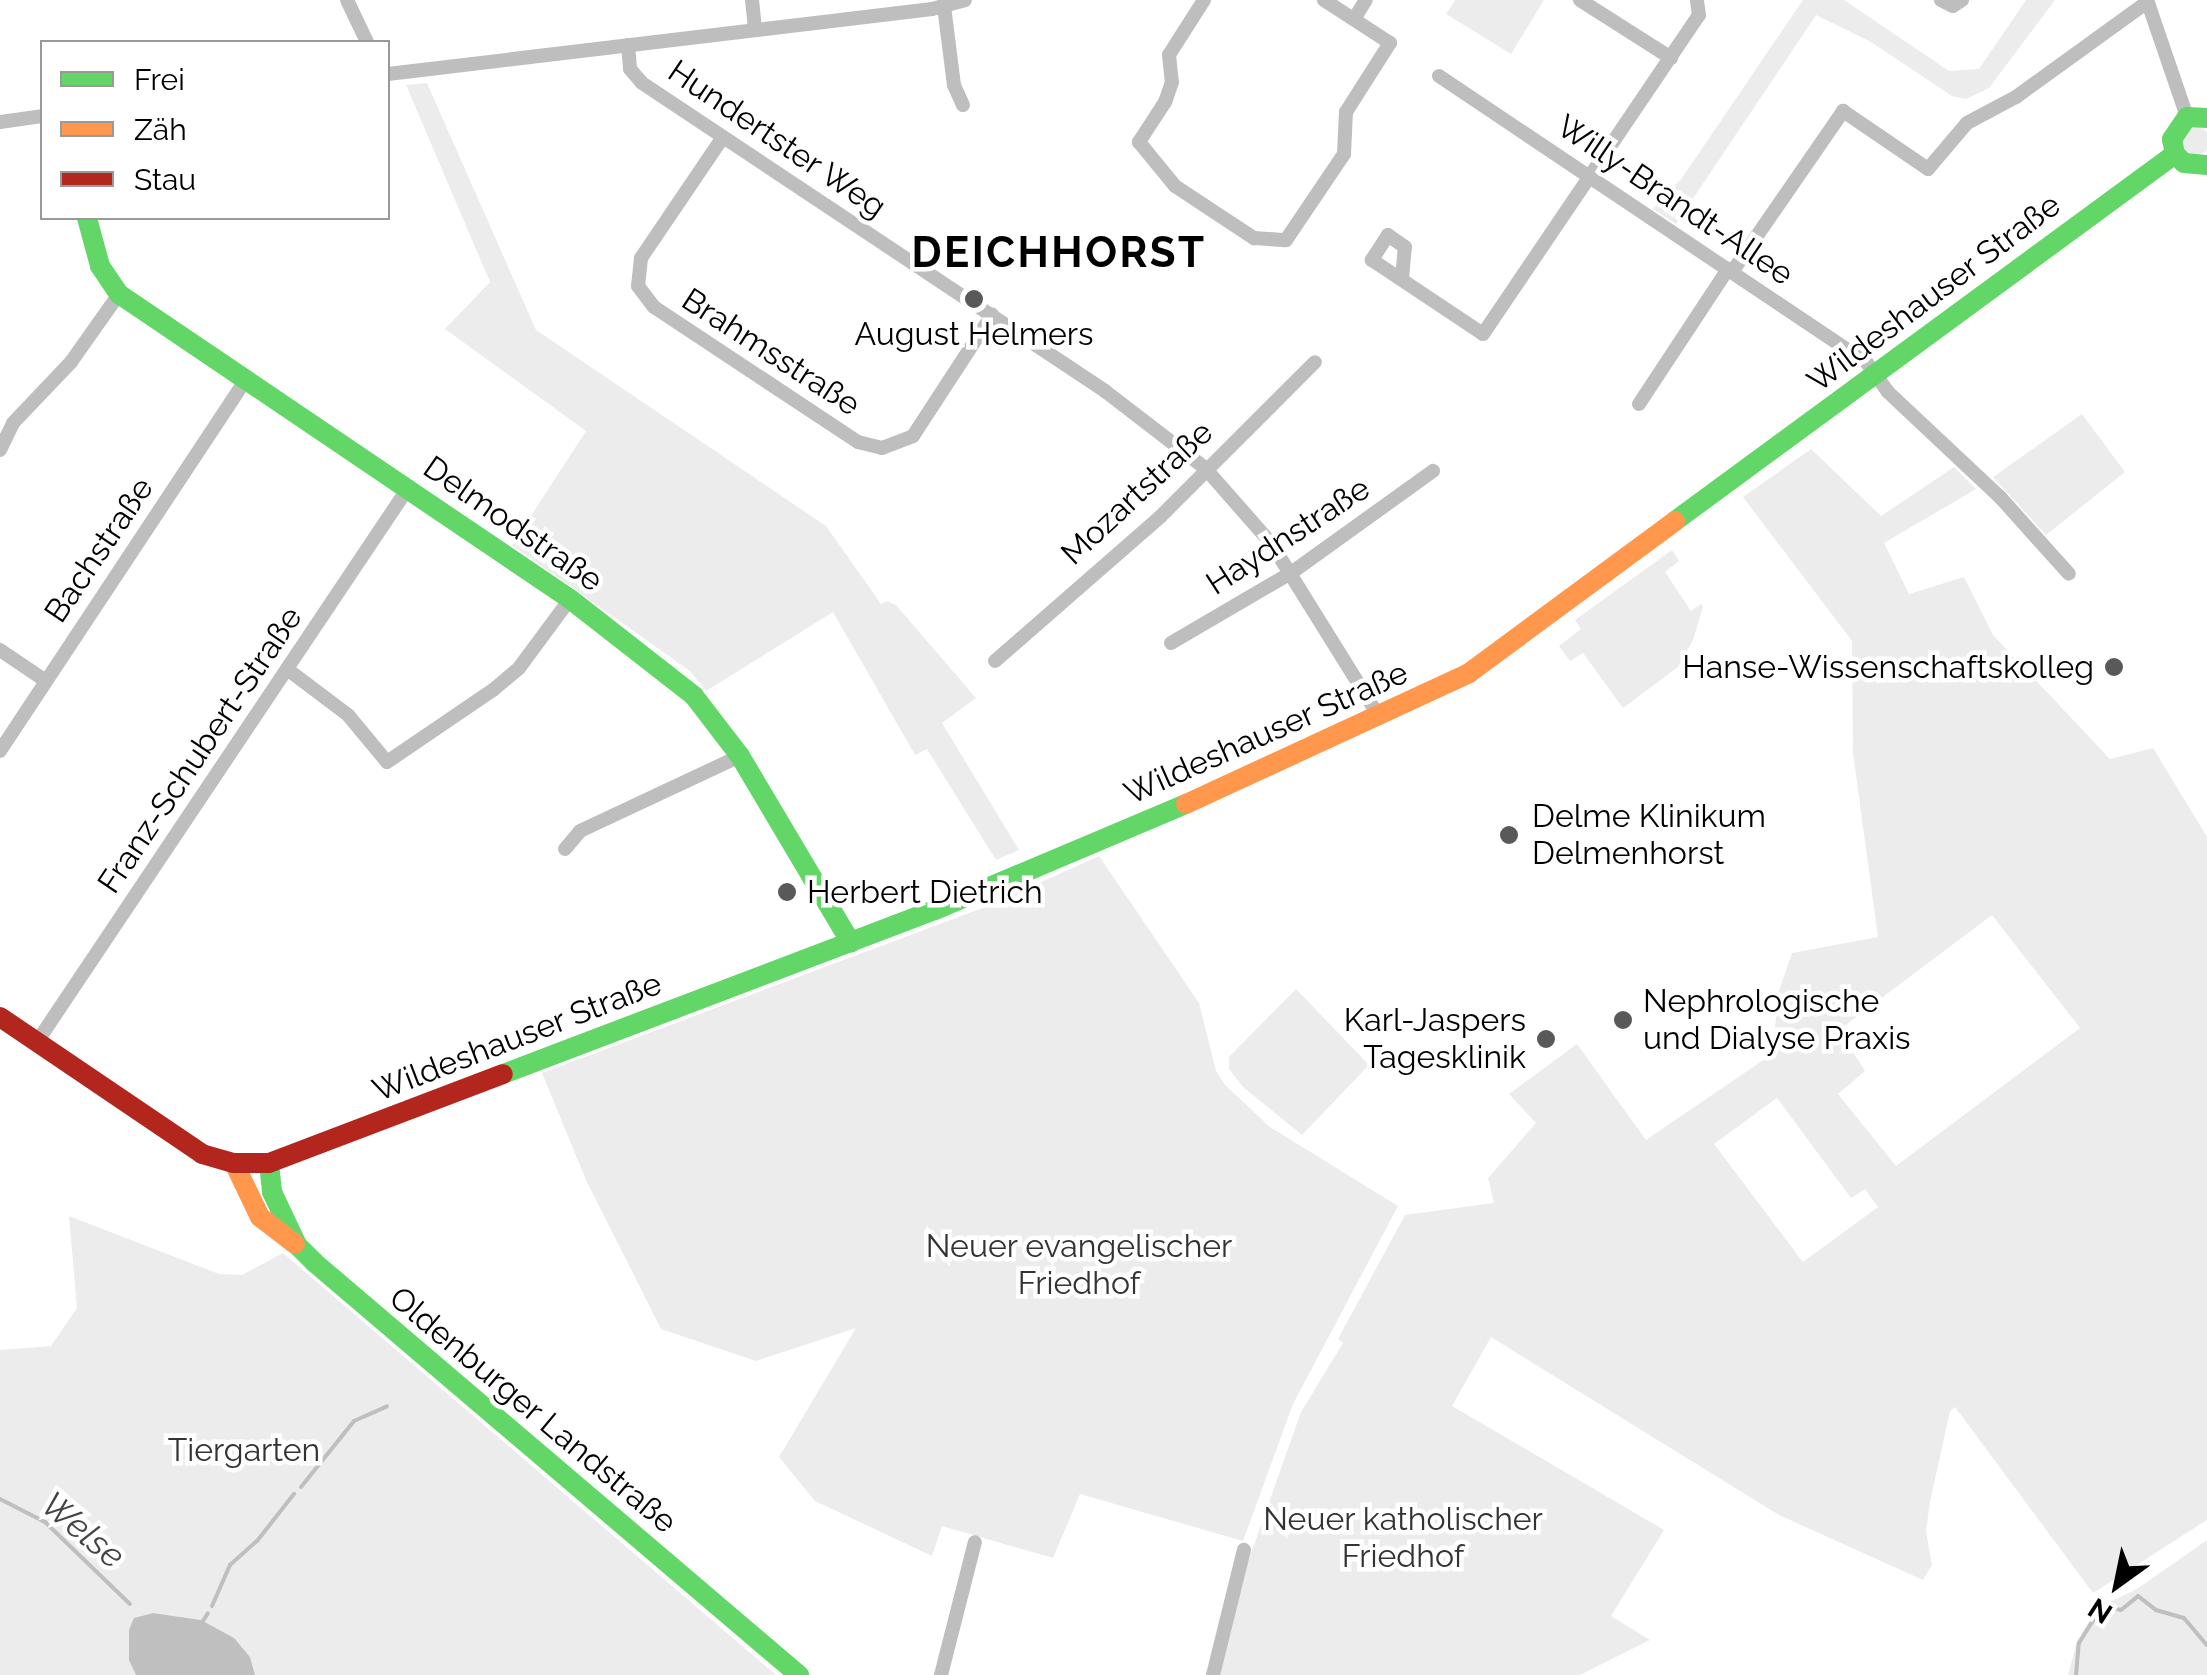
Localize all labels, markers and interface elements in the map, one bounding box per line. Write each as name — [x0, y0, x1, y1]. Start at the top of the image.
legend — [40, 40, 390, 220]
street label: Hundertster Weg — [660, 52, 894, 226]
text: Frei — [134, 62, 185, 97]
street label: Willy-Brandt-Allee — [1550, 107, 1800, 293]
text: Zäh — [134, 112, 187, 147]
text: Stau — [134, 162, 196, 197]
street label: Wildeshauser Straße — [1800, 185, 2068, 401]
district label: DEICHHORST — [911, 228, 1207, 278]
street label: Brahmsstraße — [675, 280, 867, 424]
marker: August Helmers — [963, 288, 985, 310]
place label: August Helmers — [854, 315, 1094, 353]
street label: Mozartstraße — [1053, 413, 1221, 573]
street label: Delmodstraße — [416, 448, 610, 600]
street label: Haydnstraße — [1199, 469, 1377, 603]
street label: Bachstraße — [37, 470, 161, 630]
street label: Franz-Schubert-Straße — [90, 600, 310, 900]
place label: Hanse-Wissenschaftskolleg — [1682, 648, 2094, 686]
street label: Wildeshauser Straße — [1118, 653, 1414, 813]
marker: Hanse-Wissenschaftskolleg — [2103, 656, 2125, 678]
place label: Delme Klinikum Delmenhorst — [1532, 798, 1766, 873]
marker: Delme Klinikum Delmenhorst — [1496, 822, 1522, 848]
place label: Herbert Dietrich — [807, 873, 1043, 911]
marker: Herbert Dietrich — [776, 881, 798, 903]
street label: Wildeshauser Straße — [367, 964, 667, 1110]
place label: Nephrologische und Dialyse Praxis — [1643, 983, 1911, 1058]
place label: Karl-Jaspers Tagesklinik — [1344, 1002, 1526, 1077]
marker: Nephrologische und Dialyse Praxis — [1612, 1009, 1634, 1031]
marker: Karl-Jaspers Tagesklinik — [1535, 1028, 1557, 1050]
park label: Neuer evangelischer Friedhof — [925, 1228, 1233, 1303]
street label: Oldenburger Landstraße — [381, 1278, 685, 1542]
park label: Tiergarten — [168, 1431, 320, 1469]
water label: Welse — [33, 1483, 133, 1577]
park label: Neuer katholischer Friedhof — [1263, 1501, 1543, 1576]
north arrow — [2067, 1535, 2167, 1635]
text: N — [2082, 1591, 2118, 1630]

